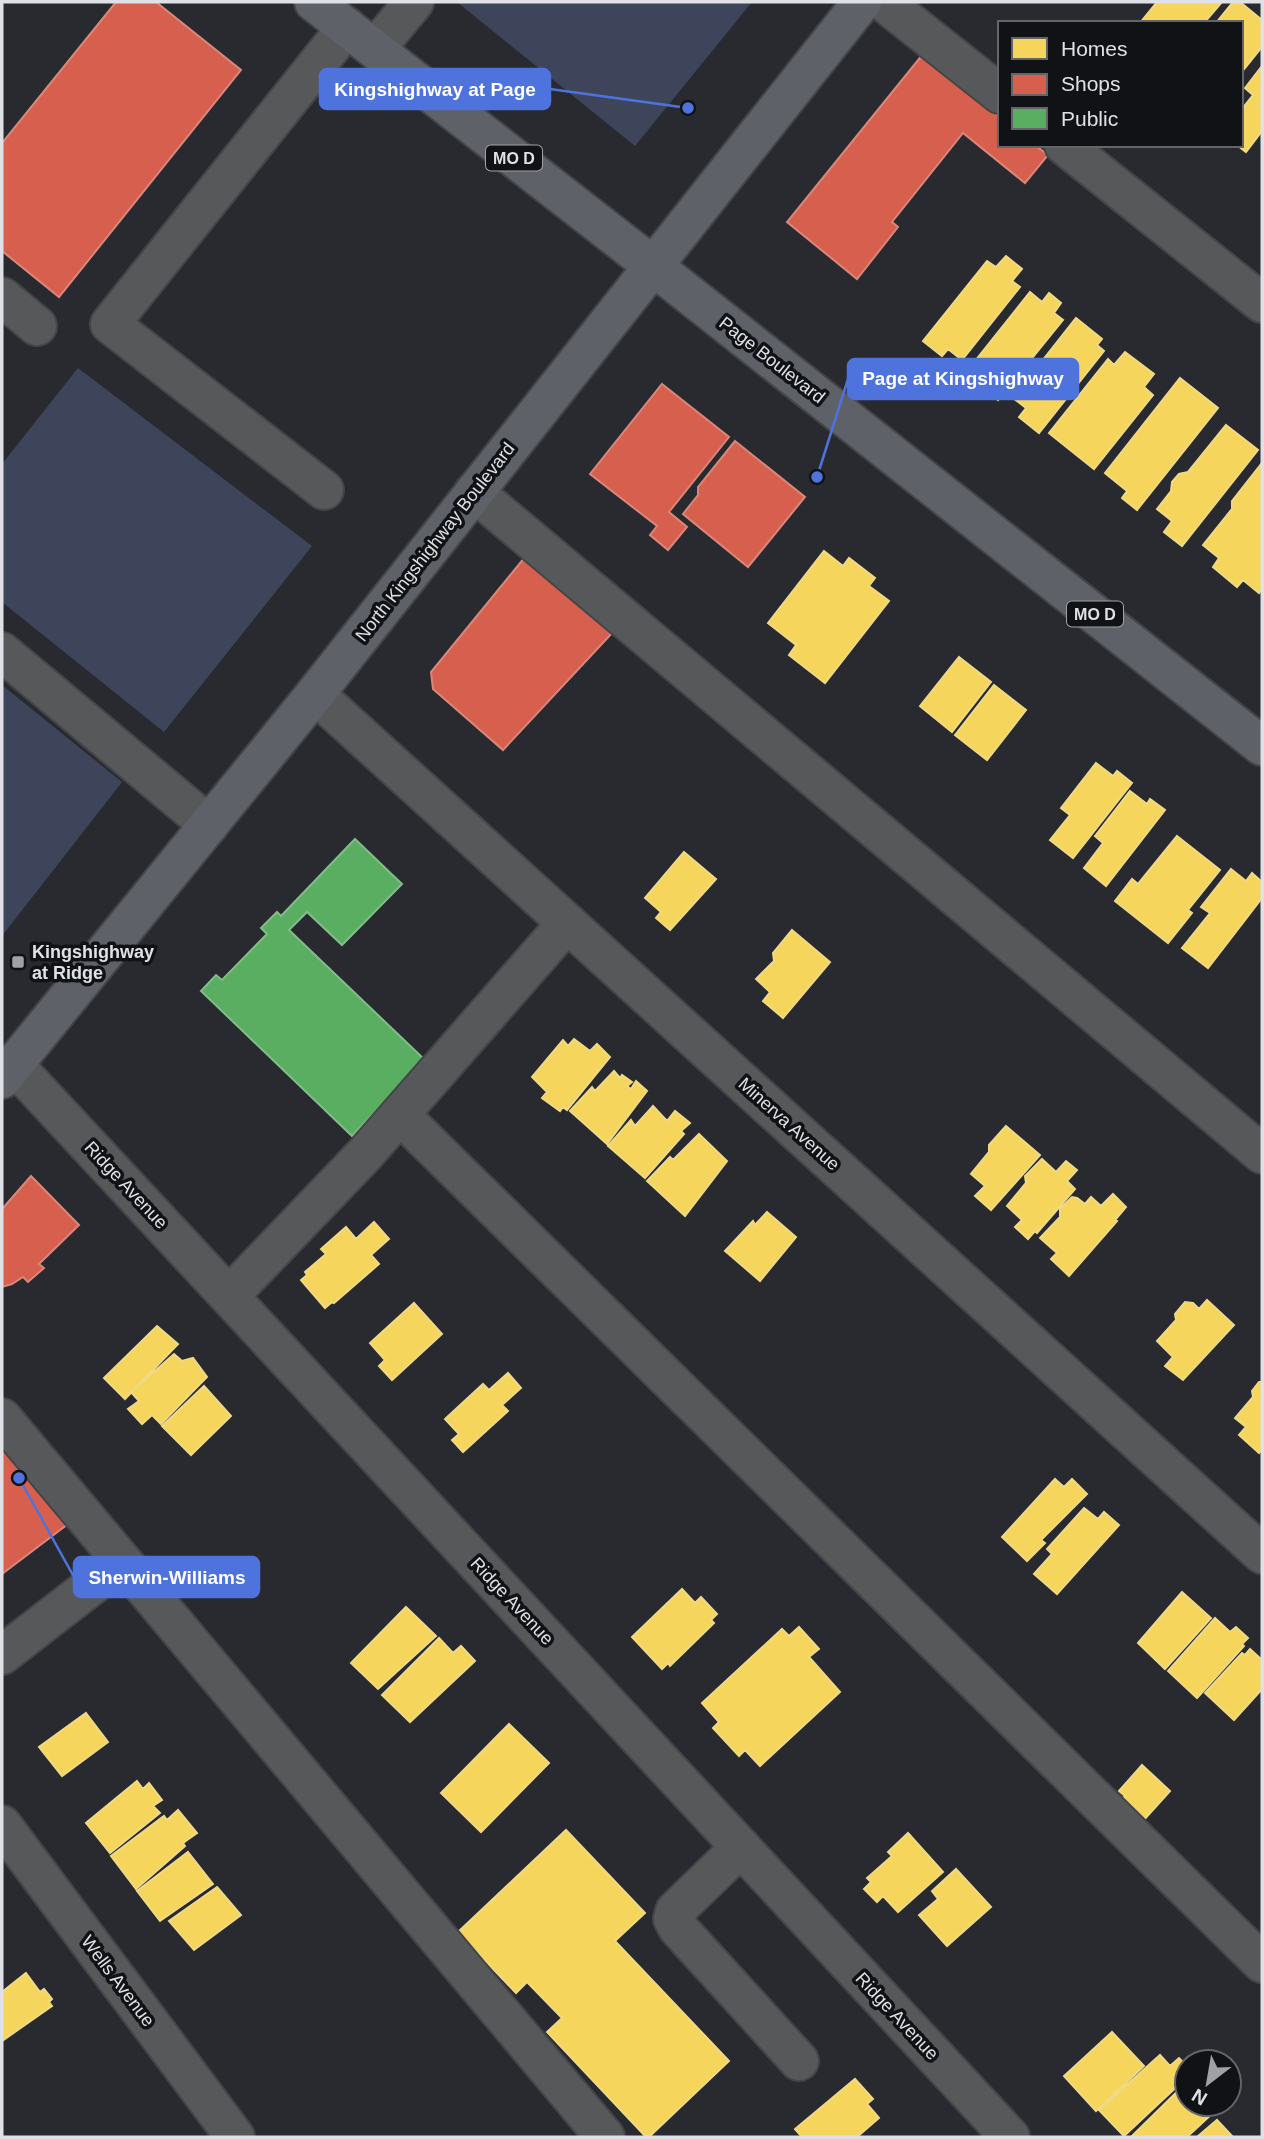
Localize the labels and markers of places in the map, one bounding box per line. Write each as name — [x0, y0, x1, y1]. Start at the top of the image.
callout: Kingshighway at Page — [320, 69, 550, 109]
callout: Page at Kingshighway — [848, 359, 1078, 399]
place label: Kingshighway at Ridge — [32, 942, 154, 983]
marker: Kingshighway at Ridge — [10, 954, 26, 970]
callout: Sherwin-Williams — [74, 1557, 259, 1597]

